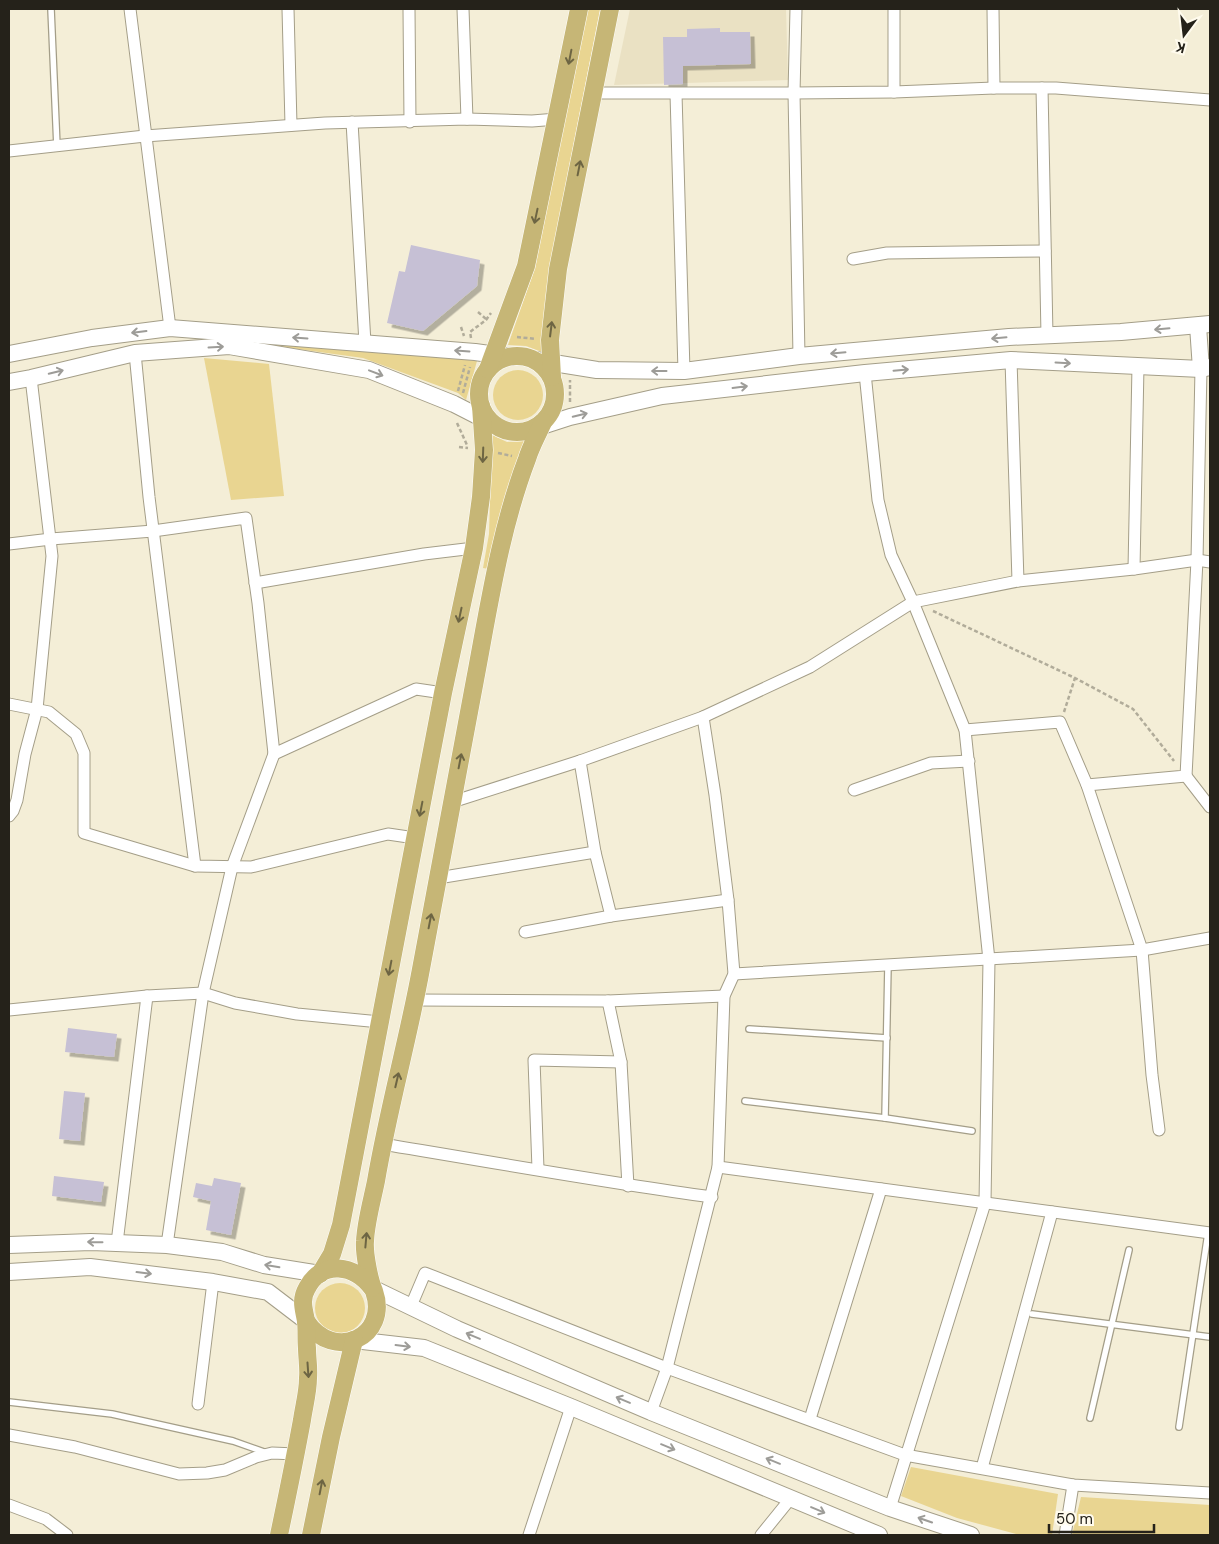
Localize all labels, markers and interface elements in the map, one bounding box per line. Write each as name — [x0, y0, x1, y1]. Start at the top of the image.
north arrow — [1159, 10, 1209, 60]
text: K — [1174, 38, 1187, 57]
one-way arrow — [565, 48, 575, 64]
one-way arrow — [574, 161, 584, 177]
one-way arrow — [531, 207, 541, 223]
one-way arrow — [546, 321, 556, 337]
one-way arrow — [1154, 324, 1170, 333]
one-way arrow — [131, 327, 147, 337]
one-way arrow — [293, 333, 309, 343]
one-way arrow — [992, 333, 1008, 343]
one-way arrow — [208, 342, 224, 351]
one-way arrow — [455, 346, 471, 356]
one-way arrow — [830, 348, 846, 357]
one-way arrow — [1055, 358, 1071, 367]
one-way arrow — [893, 365, 909, 374]
one-way arrow — [651, 366, 667, 376]
one-way arrow — [48, 367, 64, 376]
one-way arrow — [368, 369, 383, 378]
one-way arrow — [732, 382, 748, 392]
one-way arrow — [571, 409, 587, 419]
one-way arrow — [479, 446, 488, 462]
one-way arrow — [455, 607, 464, 623]
one-way arrow — [455, 754, 465, 770]
one-way arrow — [416, 800, 425, 816]
one-way arrow — [426, 914, 435, 930]
one-way arrow — [385, 960, 395, 976]
one-way arrow — [393, 1073, 402, 1089]
one-way arrow — [361, 1232, 371, 1248]
one-way arrow — [87, 1238, 103, 1247]
one-way arrow — [265, 1261, 281, 1271]
one-way arrow — [136, 1269, 152, 1279]
one-way arrow — [466, 1331, 481, 1341]
one-way arrow — [395, 1341, 411, 1351]
one-way arrow — [303, 1362, 312, 1378]
one-way arrow — [616, 1394, 631, 1404]
one-way arrow — [660, 1443, 675, 1453]
one-way arrow — [766, 1456, 781, 1465]
one-way arrow — [317, 1480, 326, 1496]
scale bar — [1049, 1502, 1154, 1534]
one-way arrow — [810, 1505, 825, 1515]
text: 50 m — [1056, 1509, 1093, 1529]
one-way arrow — [917, 1514, 933, 1524]

